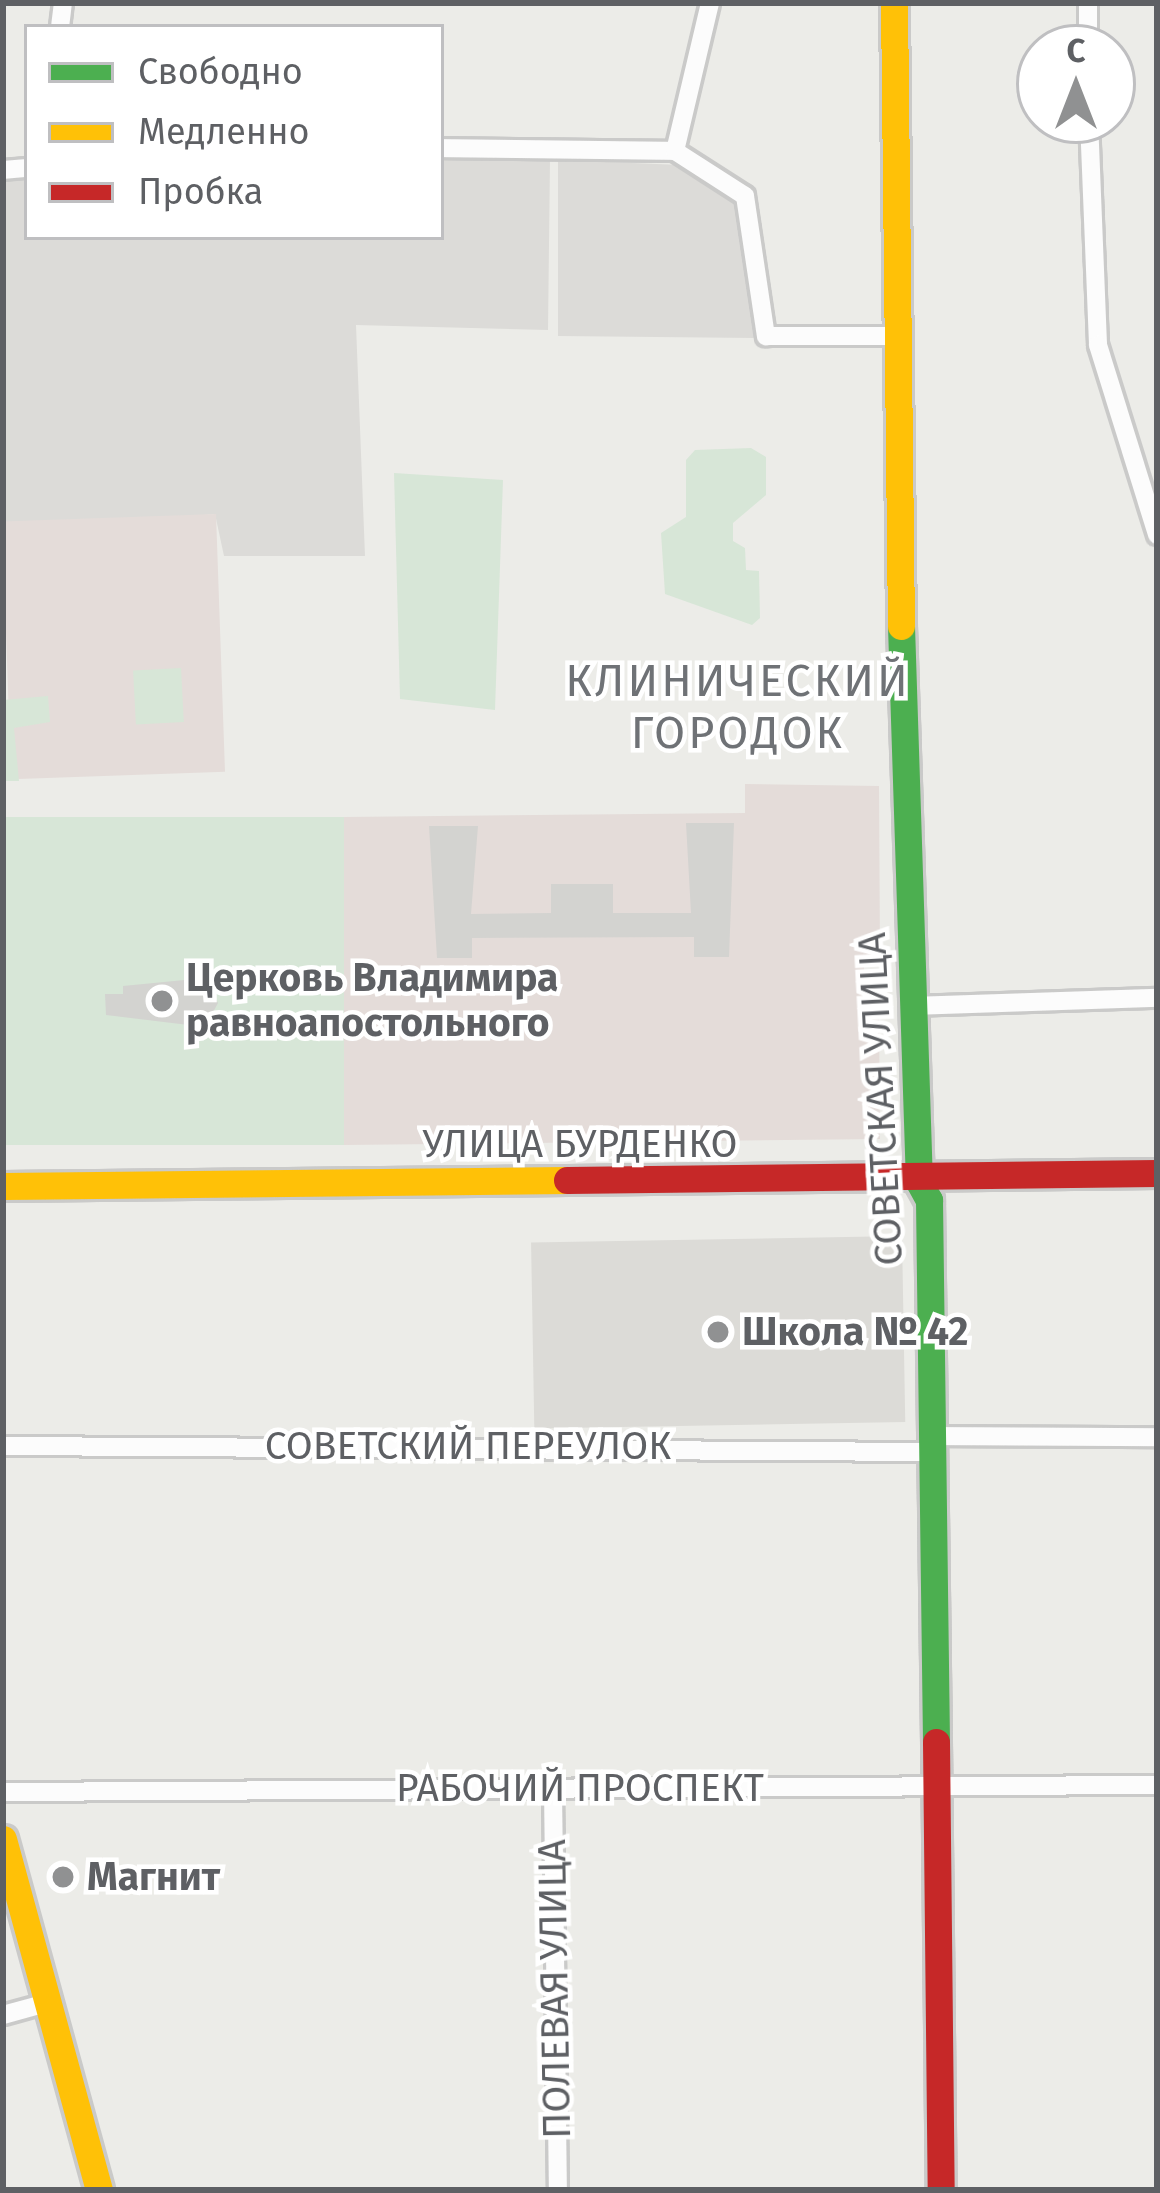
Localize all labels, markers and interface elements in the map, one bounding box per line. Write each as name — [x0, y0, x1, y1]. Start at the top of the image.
legend — [24, 24, 444, 240]
north arrow — [1016, 24, 1136, 144]
text: С — [1067, 31, 1085, 71]
text: Свободно — [138, 50, 303, 94]
text: Медленно — [138, 110, 310, 154]
text: Пробка — [138, 170, 263, 214]
district label: КЛИНИЧЕСКИЙ ГОРОДОК — [565, 655, 911, 761]
street label: СОВЕТСКАЯ УЛИЦА — [849, 931, 913, 1267]
place label: Церковь Владимира равноапостольного — [186, 956, 558, 1047]
marker: Церковь Владимира равноапостольного — [149, 988, 175, 1014]
street label: УЛИЦА БУРДЕНКО — [422, 1121, 738, 1167]
place label: Школа № 42 — [742, 1309, 968, 1355]
marker: Школа № 42 — [705, 1319, 731, 1345]
street label: СОВЕТСКИЙ ПЕРЕУЛОК — [265, 1423, 671, 1469]
street label: РАБОЧИЙ ПРОСПЕКТ — [396, 1765, 764, 1811]
street label: ПОЛЕВАЯ УЛИЦА — [529, 1839, 581, 2139]
place label: Магнит — [87, 1854, 220, 1900]
marker: Магнит — [50, 1864, 76, 1890]

